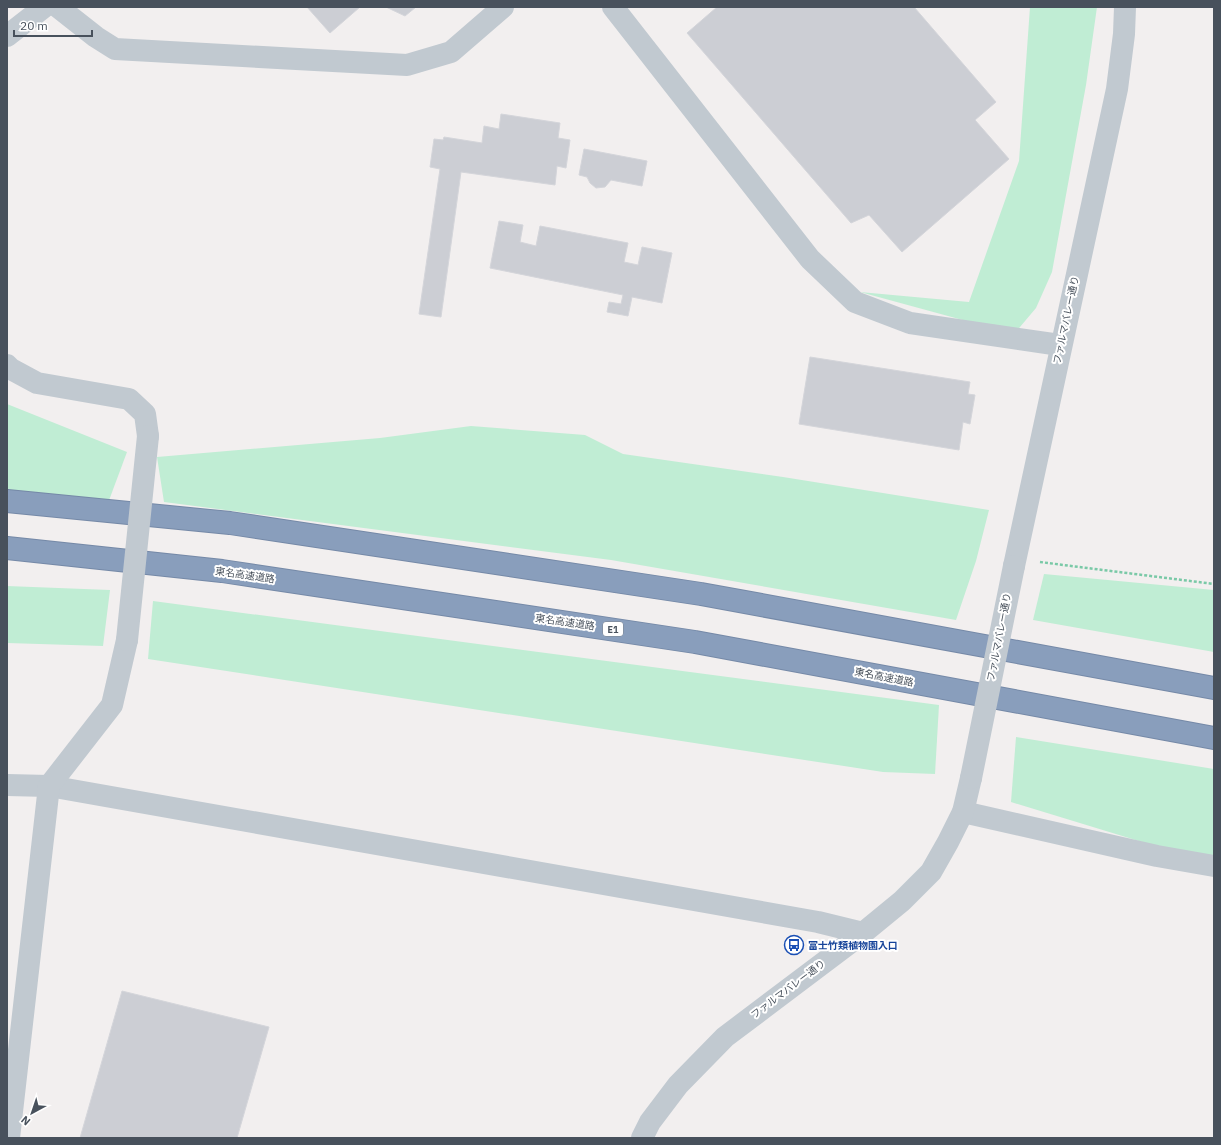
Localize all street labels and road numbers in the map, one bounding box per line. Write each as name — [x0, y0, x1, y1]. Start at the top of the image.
street label: ファルマバレー通り — [1050, 275, 1082, 365]
street label: 東名高速道路 — [214, 564, 276, 586]
street label: ファルマバレー通り — [984, 592, 1014, 682]
street label: 東名高速道路 — [534, 611, 596, 633]
road number: E1 — [603, 622, 623, 636]
street label: 東名高速道路 — [853, 665, 915, 689]
street label: ファルマバレー通り — [748, 957, 828, 1021]

